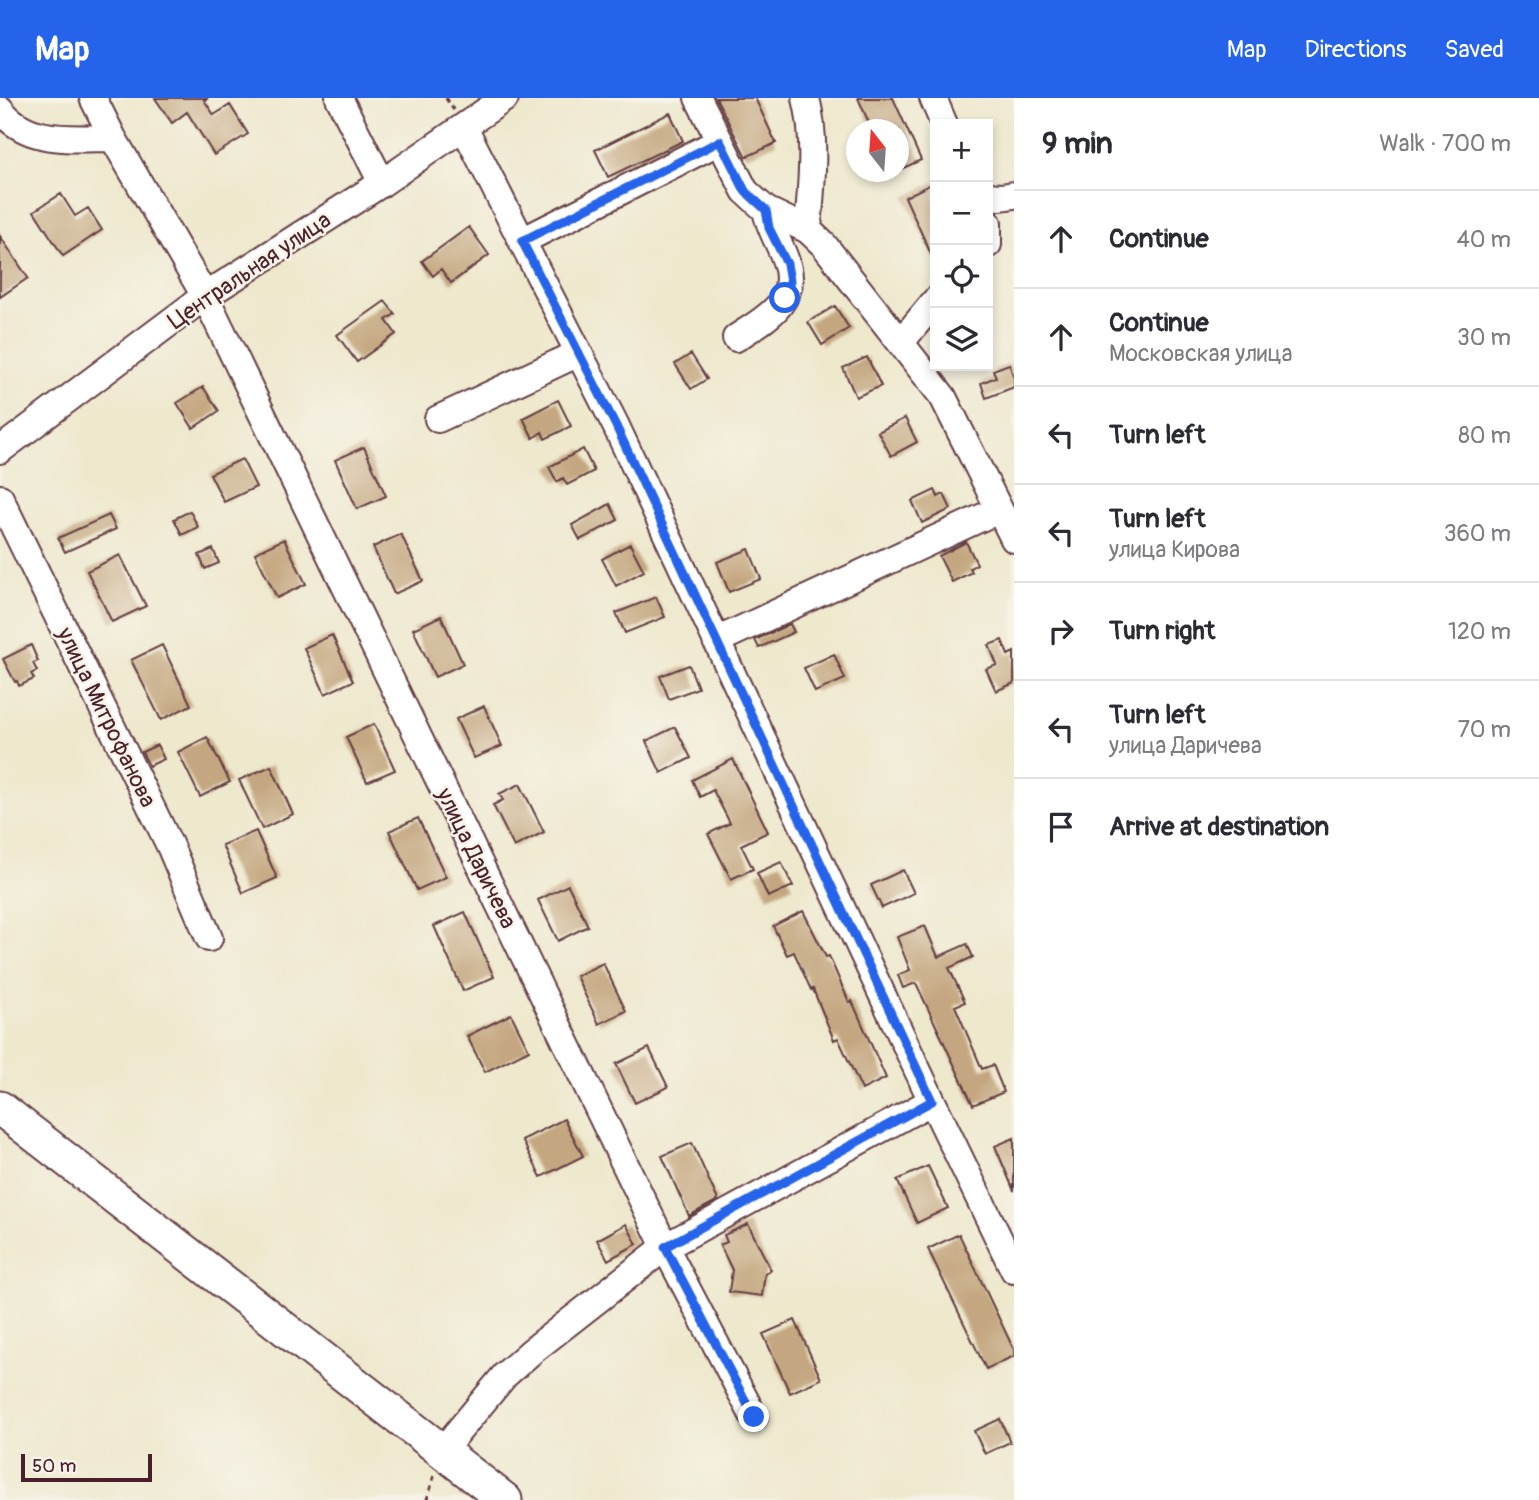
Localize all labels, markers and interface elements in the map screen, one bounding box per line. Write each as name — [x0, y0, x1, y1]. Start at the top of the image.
text: Map — [35, 29, 90, 70]
text: Map — [1227, 35, 1267, 64]
text: Directions — [1305, 35, 1406, 64]
text: Saved — [1444, 35, 1504, 64]
north arrow — [846, 119, 909, 182]
map controls — [930, 119, 993, 371]
button: + — [930, 119, 993, 182]
text: 9 min — [1042, 125, 1113, 162]
text: Walk · 700 m — [1379, 129, 1511, 158]
button: − — [930, 182, 993, 245]
street label: Центральная улица — [162, 205, 336, 336]
icon: ahead — [1042, 220, 1080, 258]
text: Continue — [1109, 223, 1209, 255]
text: 40 m — [1457, 225, 1511, 254]
button: locate — [930, 245, 993, 308]
route start — [769, 282, 800, 313]
text: Continue — [1109, 307, 1209, 339]
button: layers — [930, 308, 993, 371]
icon: ahead — [1042, 318, 1080, 356]
text: 30 m — [1457, 323, 1511, 352]
text: Московская улица — [1109, 339, 1292, 368]
icon: left — [1042, 416, 1080, 454]
text: Turn left — [1109, 419, 1205, 451]
text: 80 m — [1458, 421, 1511, 450]
text: Turn left — [1109, 503, 1205, 535]
icon: left — [1042, 514, 1080, 552]
text: 360 m — [1444, 519, 1511, 548]
text: улица Кирова — [1109, 535, 1240, 564]
icon: right — [1042, 612, 1080, 650]
text: Turn right — [1109, 615, 1215, 647]
text: 120 m — [1448, 617, 1511, 646]
street label: улица Митрофанова — [50, 622, 163, 812]
text: Turn left — [1109, 699, 1205, 731]
icon: left — [1042, 710, 1080, 748]
text: 70 m — [1458, 715, 1511, 744]
text: улица Даричева — [1109, 731, 1262, 760]
street label: улица Даричева — [430, 782, 523, 933]
icon: arrive — [1042, 808, 1080, 846]
text: Arrive at destination — [1109, 811, 1329, 843]
route end — [738, 1401, 769, 1432]
scale bar — [21, 1451, 152, 1483]
text: 50 m — [32, 1454, 76, 1478]

